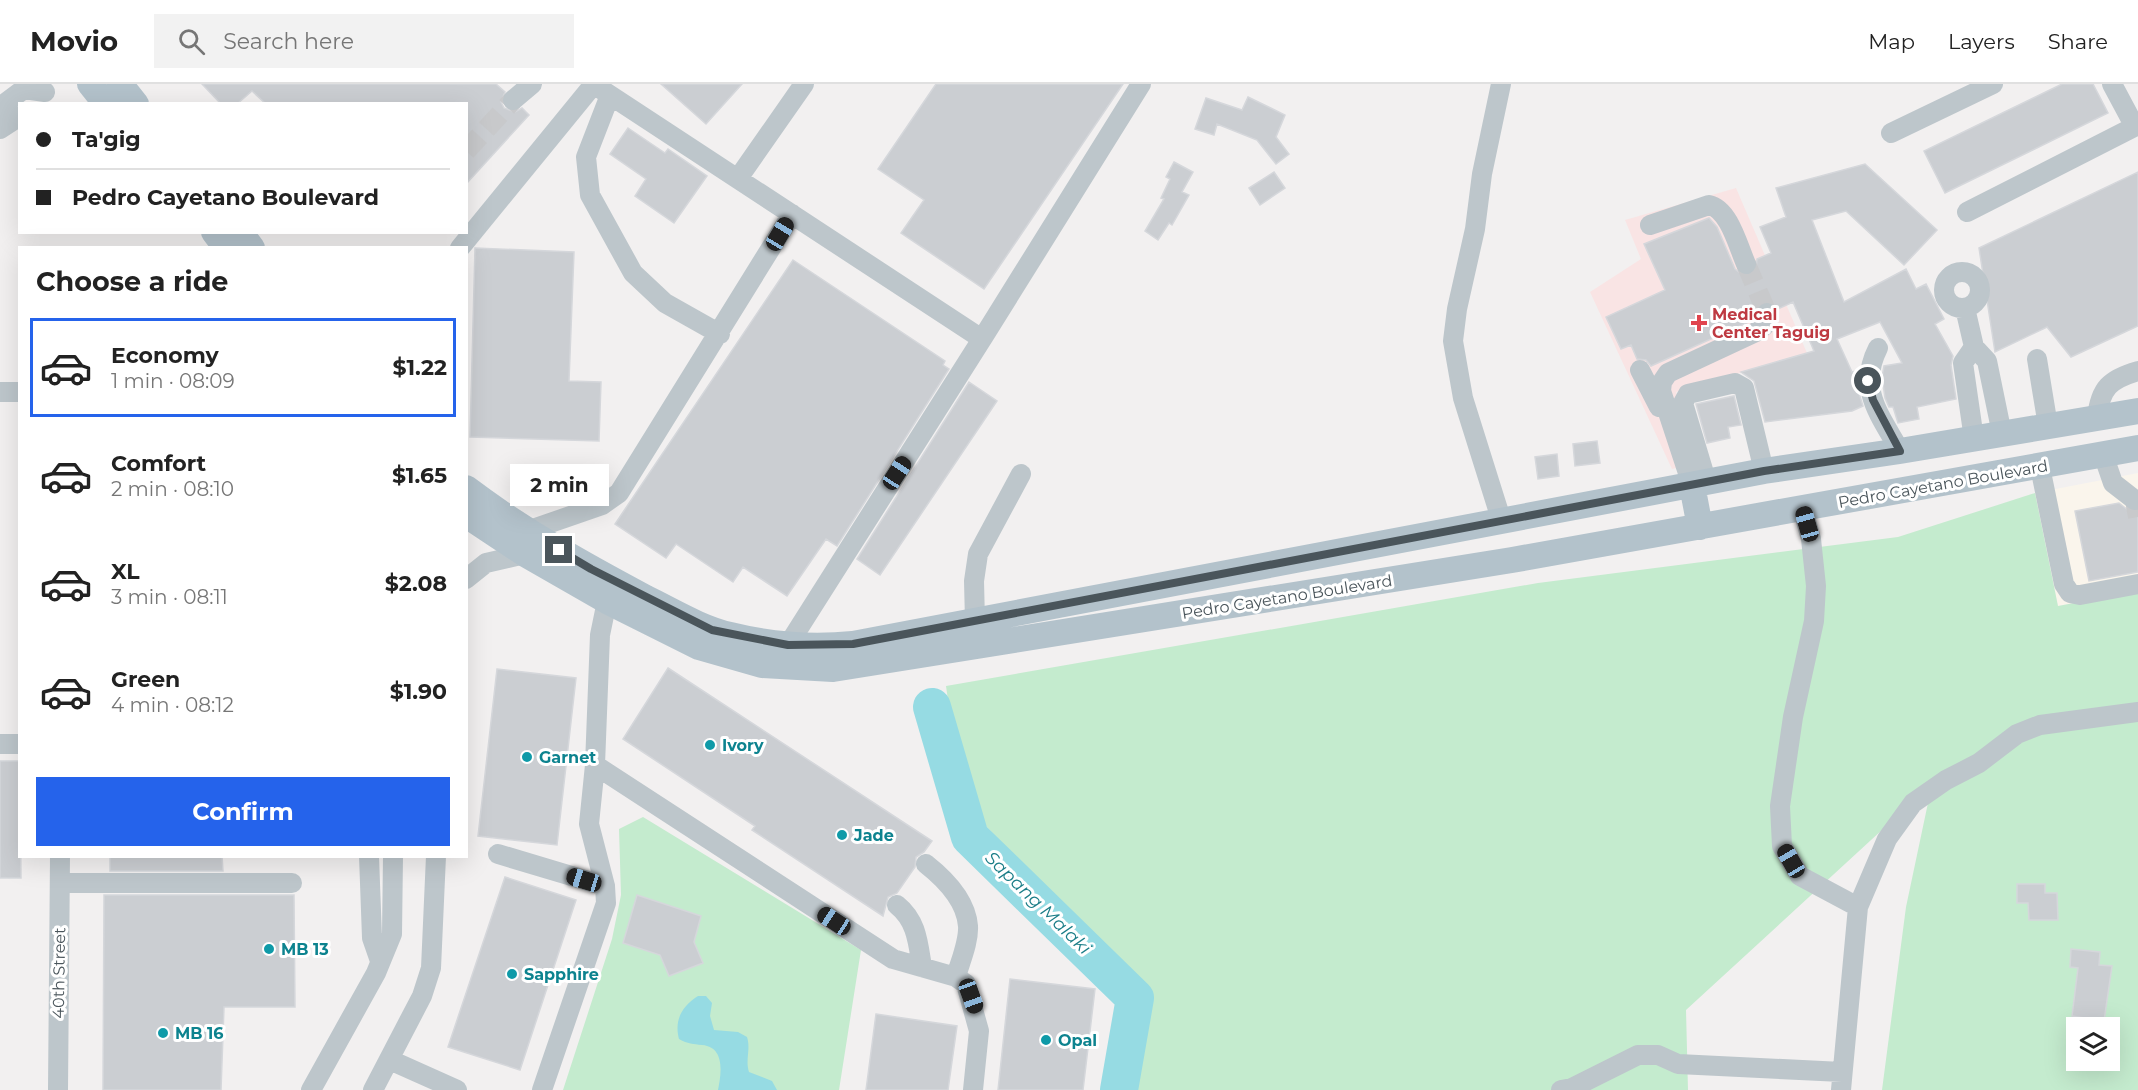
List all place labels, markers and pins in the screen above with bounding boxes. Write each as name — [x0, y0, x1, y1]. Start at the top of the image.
place label: Medical Center Taguig — [1712, 305, 1830, 342]
marker: Medical Center Taguig — [1690, 314, 1708, 332]
place label: Ivory — [722, 736, 764, 755]
marker: Ivory — [703, 738, 717, 752]
place label: Garnet — [539, 748, 596, 767]
marker: Garnet — [520, 750, 534, 764]
place label: Jade — [853, 826, 894, 845]
marker: Jade — [835, 828, 849, 842]
place label: MB 13 — [281, 940, 329, 959]
marker: MB 13 — [262, 942, 276, 956]
place label: Sapphire — [524, 965, 599, 984]
marker: Sapphire — [505, 967, 519, 981]
place label: MB 16 — [175, 1024, 224, 1043]
marker: MB 16 — [156, 1026, 170, 1040]
place label: Opal — [1058, 1031, 1097, 1050]
marker: Opal — [1039, 1033, 1053, 1047]

